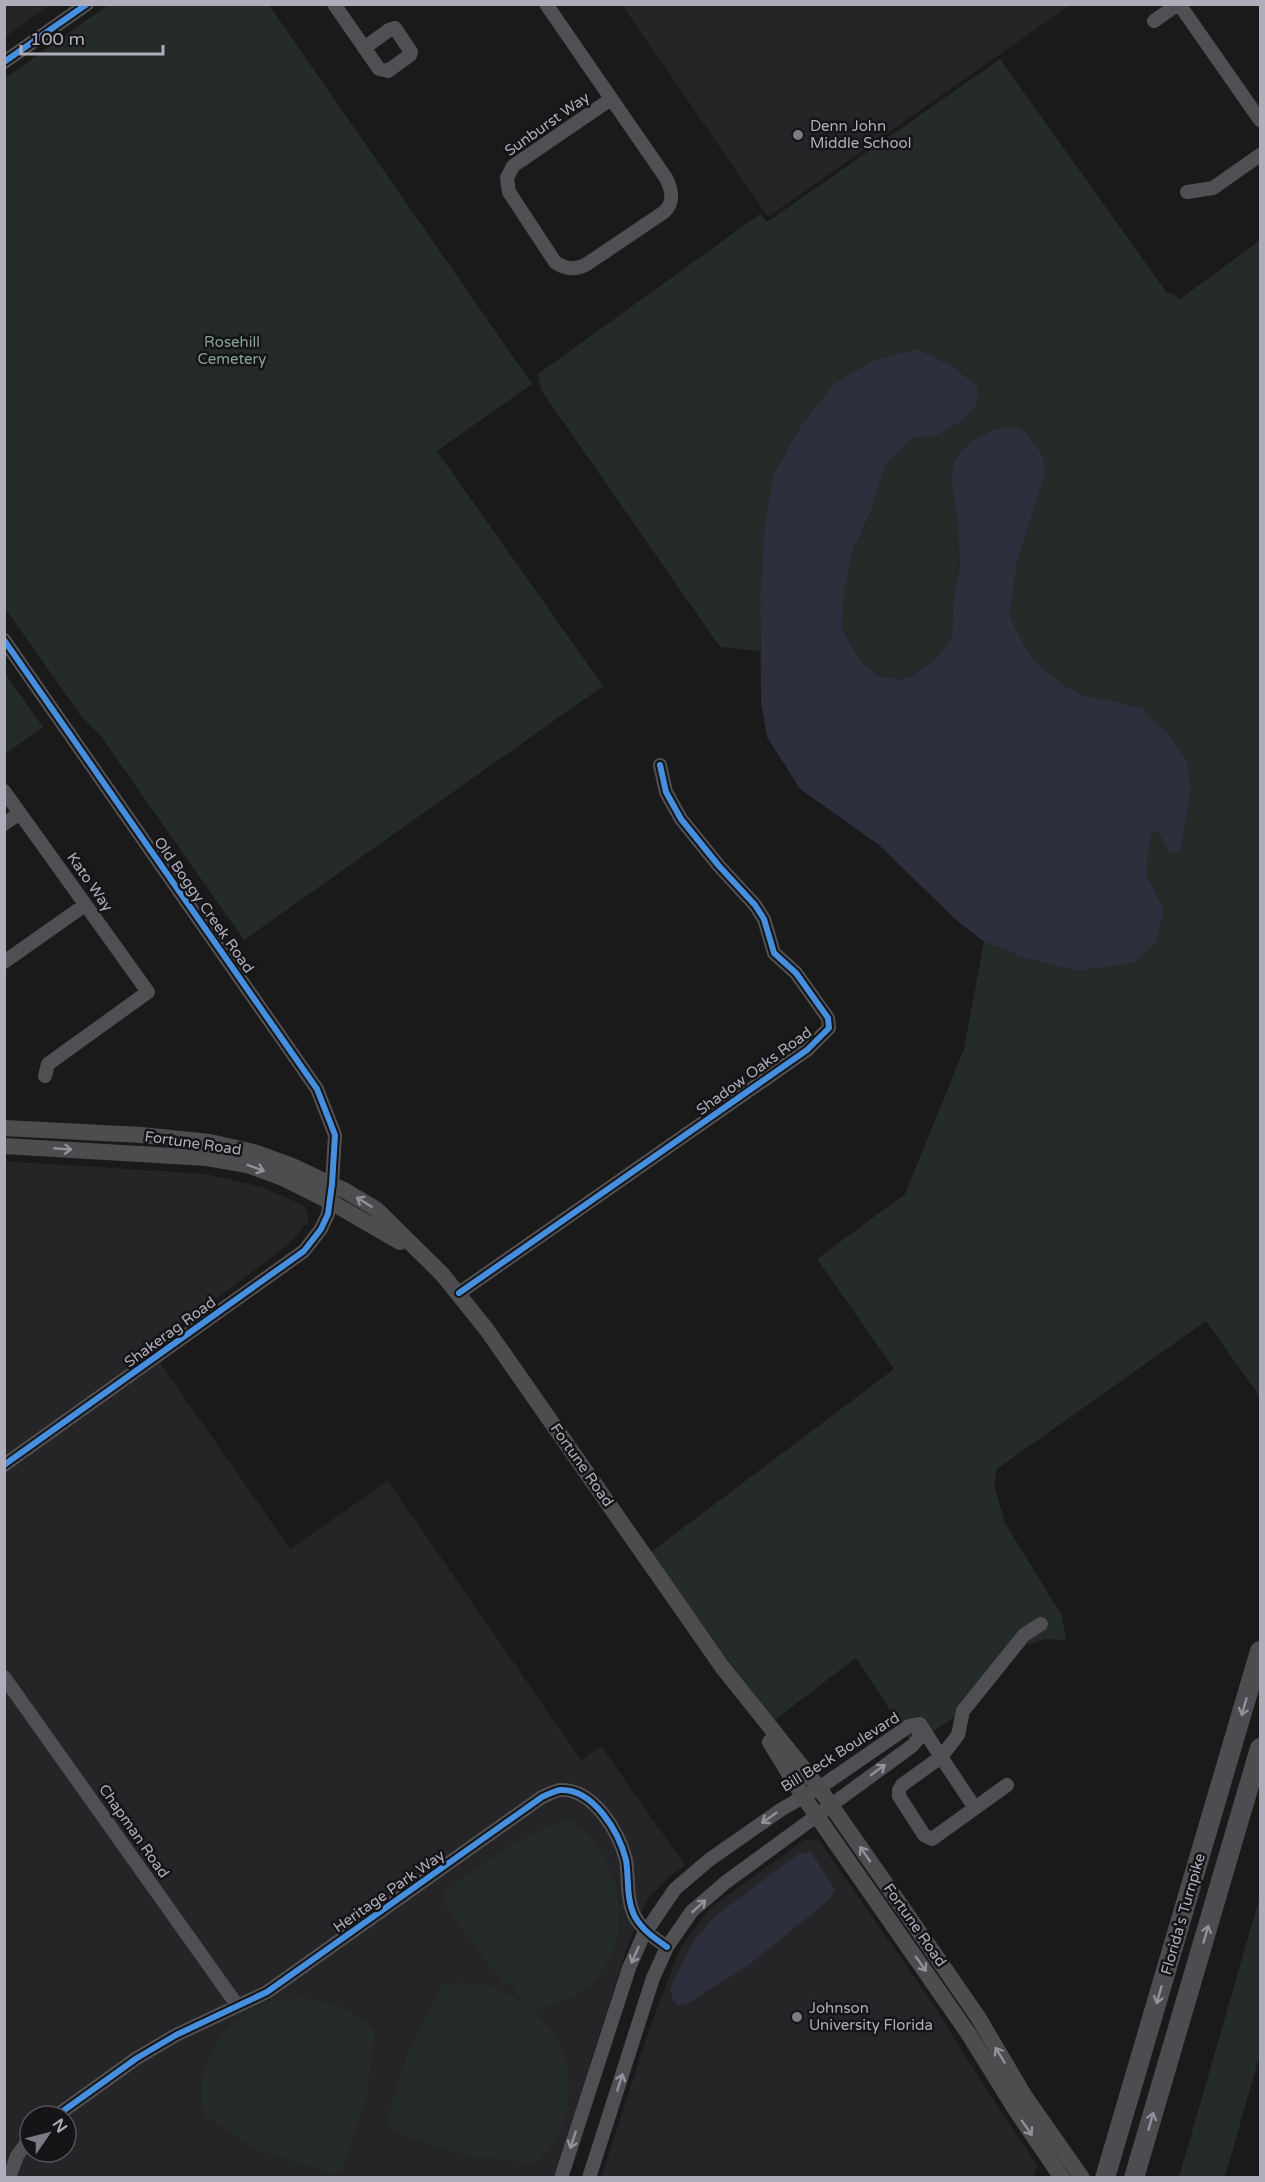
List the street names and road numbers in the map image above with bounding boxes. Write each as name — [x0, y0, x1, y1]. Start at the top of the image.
street label: Sunburst Way — [501, 88, 593, 160]
street label: Old Boggy Creek Road — [150, 833, 258, 977]
street label: Kato Way — [63, 849, 117, 915]
street label: Shadow Oaks Road — [693, 1023, 815, 1119]
street label: Fortune Road — [143, 1127, 243, 1159]
street label: Shakerag Road — [121, 1293, 219, 1371]
street label: Fortune Road — [547, 1420, 617, 1510]
street label: Bill Beck Boulevard — [777, 1708, 903, 1796]
street label: Chapman Road — [95, 1781, 173, 1881]
street label: Heritage Park Way — [330, 1846, 448, 1936]
street label: Florida's Turnpike — [1157, 1851, 1209, 1977]
street label: Fortune Road — [880, 1880, 950, 1970]

